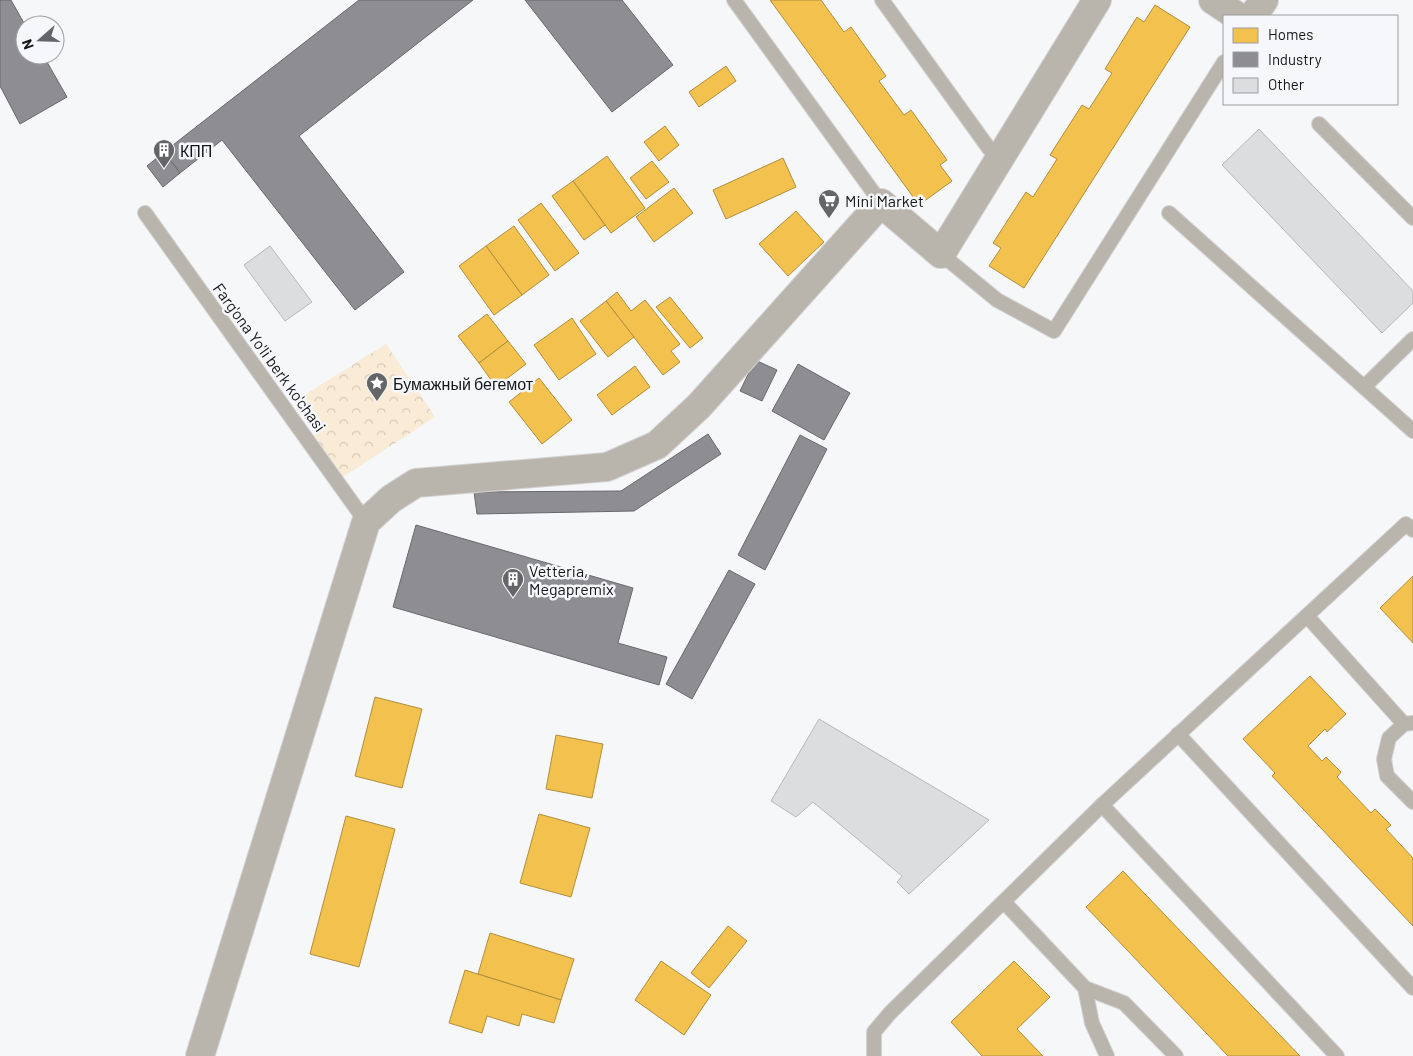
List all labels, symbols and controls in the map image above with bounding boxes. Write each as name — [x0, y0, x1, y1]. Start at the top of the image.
north arrow — [15, 15, 65, 65]
legend — [1223, 15, 1398, 105]
text: Homes — [1268, 25, 1313, 43]
text: N — [18, 37, 37, 52]
text: Industry — [1268, 50, 1322, 68]
text: Other — [1268, 75, 1305, 93]
building icon: КПП — [152, 138, 176, 169]
place label: КПП — [180, 141, 212, 160]
supermarket icon: Mini Market — [817, 188, 841, 219]
place label: Mini Market — [845, 191, 924, 210]
street label: Farg'ona Yo'li berk ko'chasi — [210, 279, 330, 435]
place icon: Бумажный бегемот — [365, 371, 389, 402]
place label: Бумажный бегемот — [393, 374, 534, 393]
place label: Vetteria, Megapremix — [529, 561, 614, 598]
building icon: Vetteria, Megapremix — [501, 567, 525, 598]

